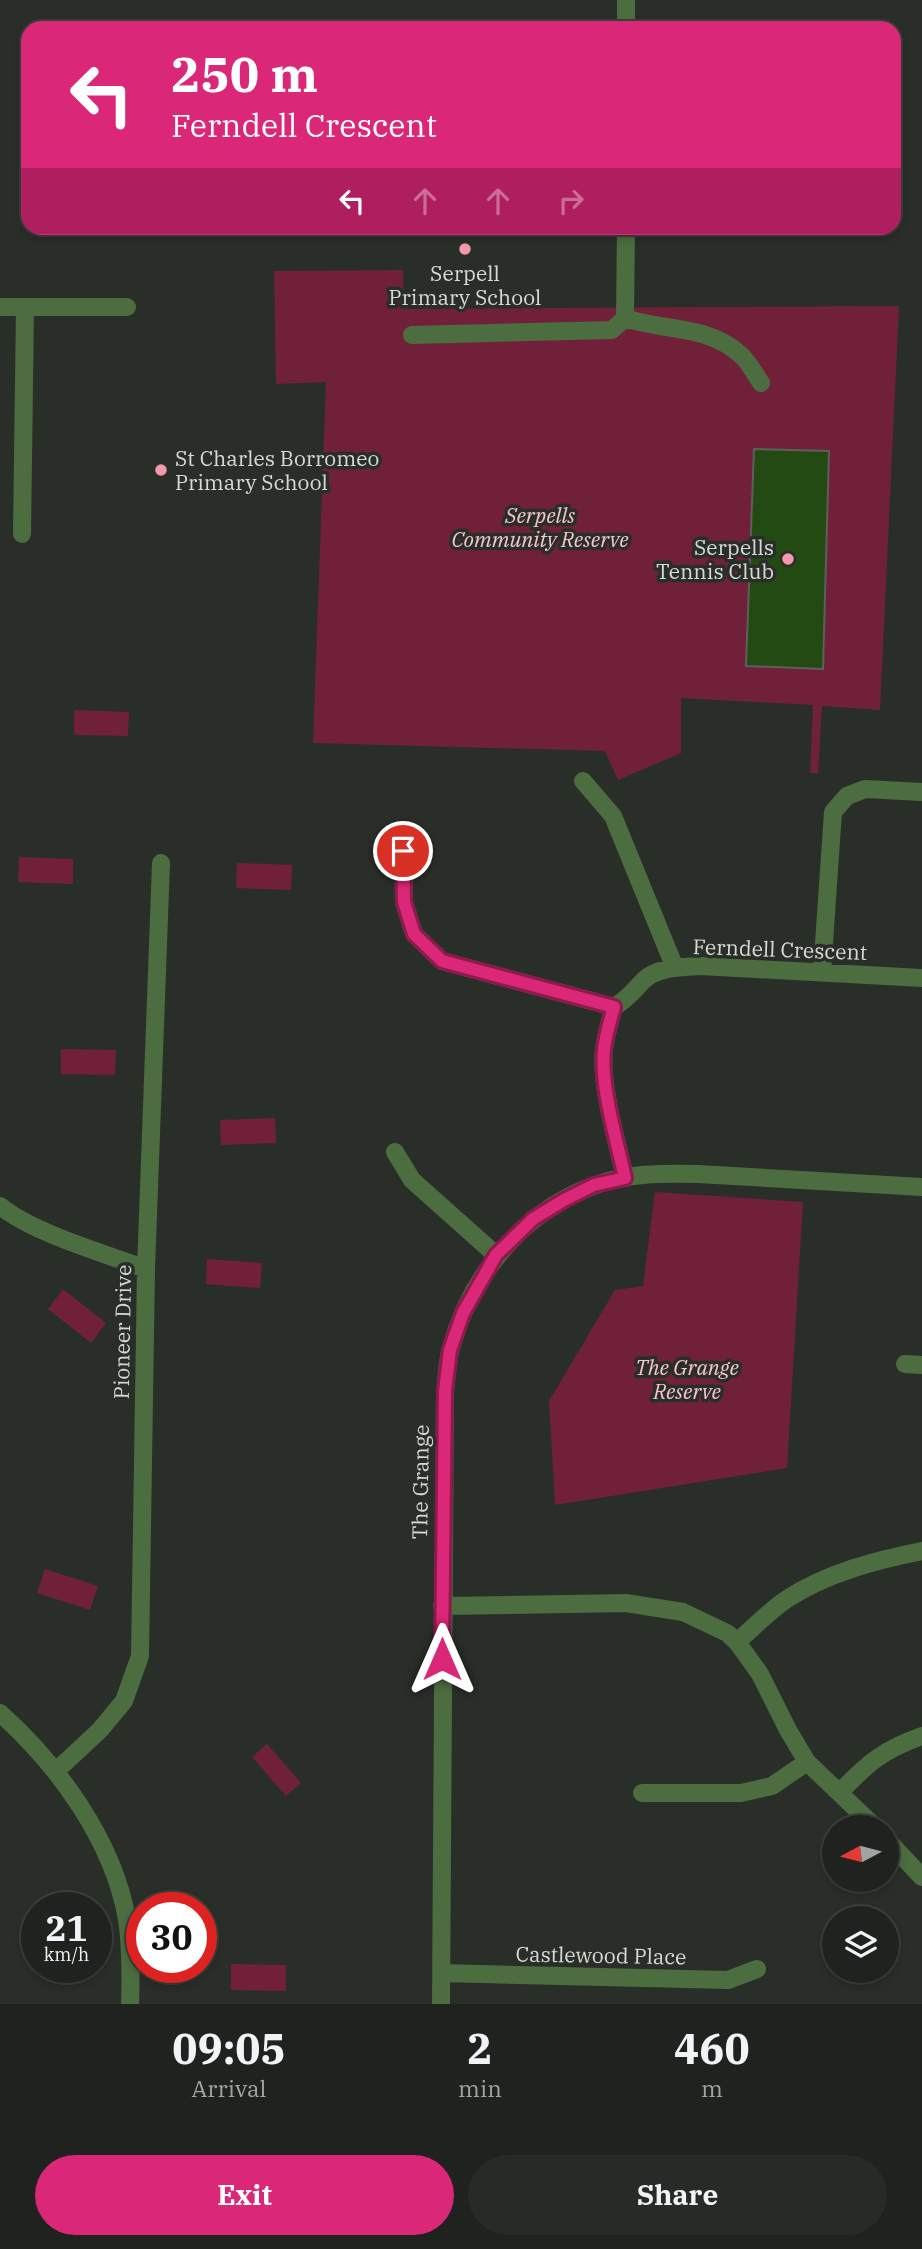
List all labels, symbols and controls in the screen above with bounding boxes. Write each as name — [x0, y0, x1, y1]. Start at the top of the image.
text: 250 m — [171, 42, 318, 105]
icon: left — [56, 49, 147, 140]
text: Ferndell Crescent — [171, 104, 437, 146]
icon: left — [333, 182, 371, 220]
icon: ahead — [406, 182, 444, 220]
icon: ahead — [479, 182, 517, 220]
icon: right — [552, 182, 590, 220]
marker: Serpell Primary School — [457, 241, 473, 257]
place label: Serpell Primary School — [389, 259, 541, 311]
place label: St Charles Borromeo Primary School — [175, 444, 379, 496]
marker: St Charles Borromeo Primary School — [153, 462, 169, 478]
park label: Serpells Community Reserve — [451, 501, 629, 553]
place label: Serpells Tennis Club — [656, 533, 774, 585]
marker: Serpells Tennis Club — [780, 551, 796, 567]
pin — [373, 821, 433, 881]
icon: arrive — [384, 832, 422, 870]
street label: Ferndell Crescent — [692, 932, 868, 966]
street label: Pioneer Drive — [107, 1264, 137, 1400]
park label: The Grange Reserve — [635, 1353, 739, 1405]
street label: The Grange — [405, 1424, 435, 1540]
position arrow — [405, 1622, 479, 1696]
north arrow — [822, 1815, 900, 1892]
map controls — [822, 1815, 899, 1983]
speed limit sign: 30 — [126, 1892, 217, 1983]
text: 21 — [45, 1905, 88, 1951]
button: layers — [822, 1906, 899, 1983]
street label: Castlewood Place — [515, 1940, 687, 1970]
text: km/h — [44, 1943, 89, 1966]
text: 09:05 — [172, 2021, 286, 2076]
text: 2 — [467, 2021, 493, 2076]
text: 460 — [674, 2021, 750, 2076]
text: Arrival — [192, 2073, 266, 2103]
text: min — [458, 2073, 502, 2103]
text: m — [701, 2073, 723, 2103]
button: Exit — [35, 2155, 454, 2235]
button: Share — [468, 2155, 887, 2235]

